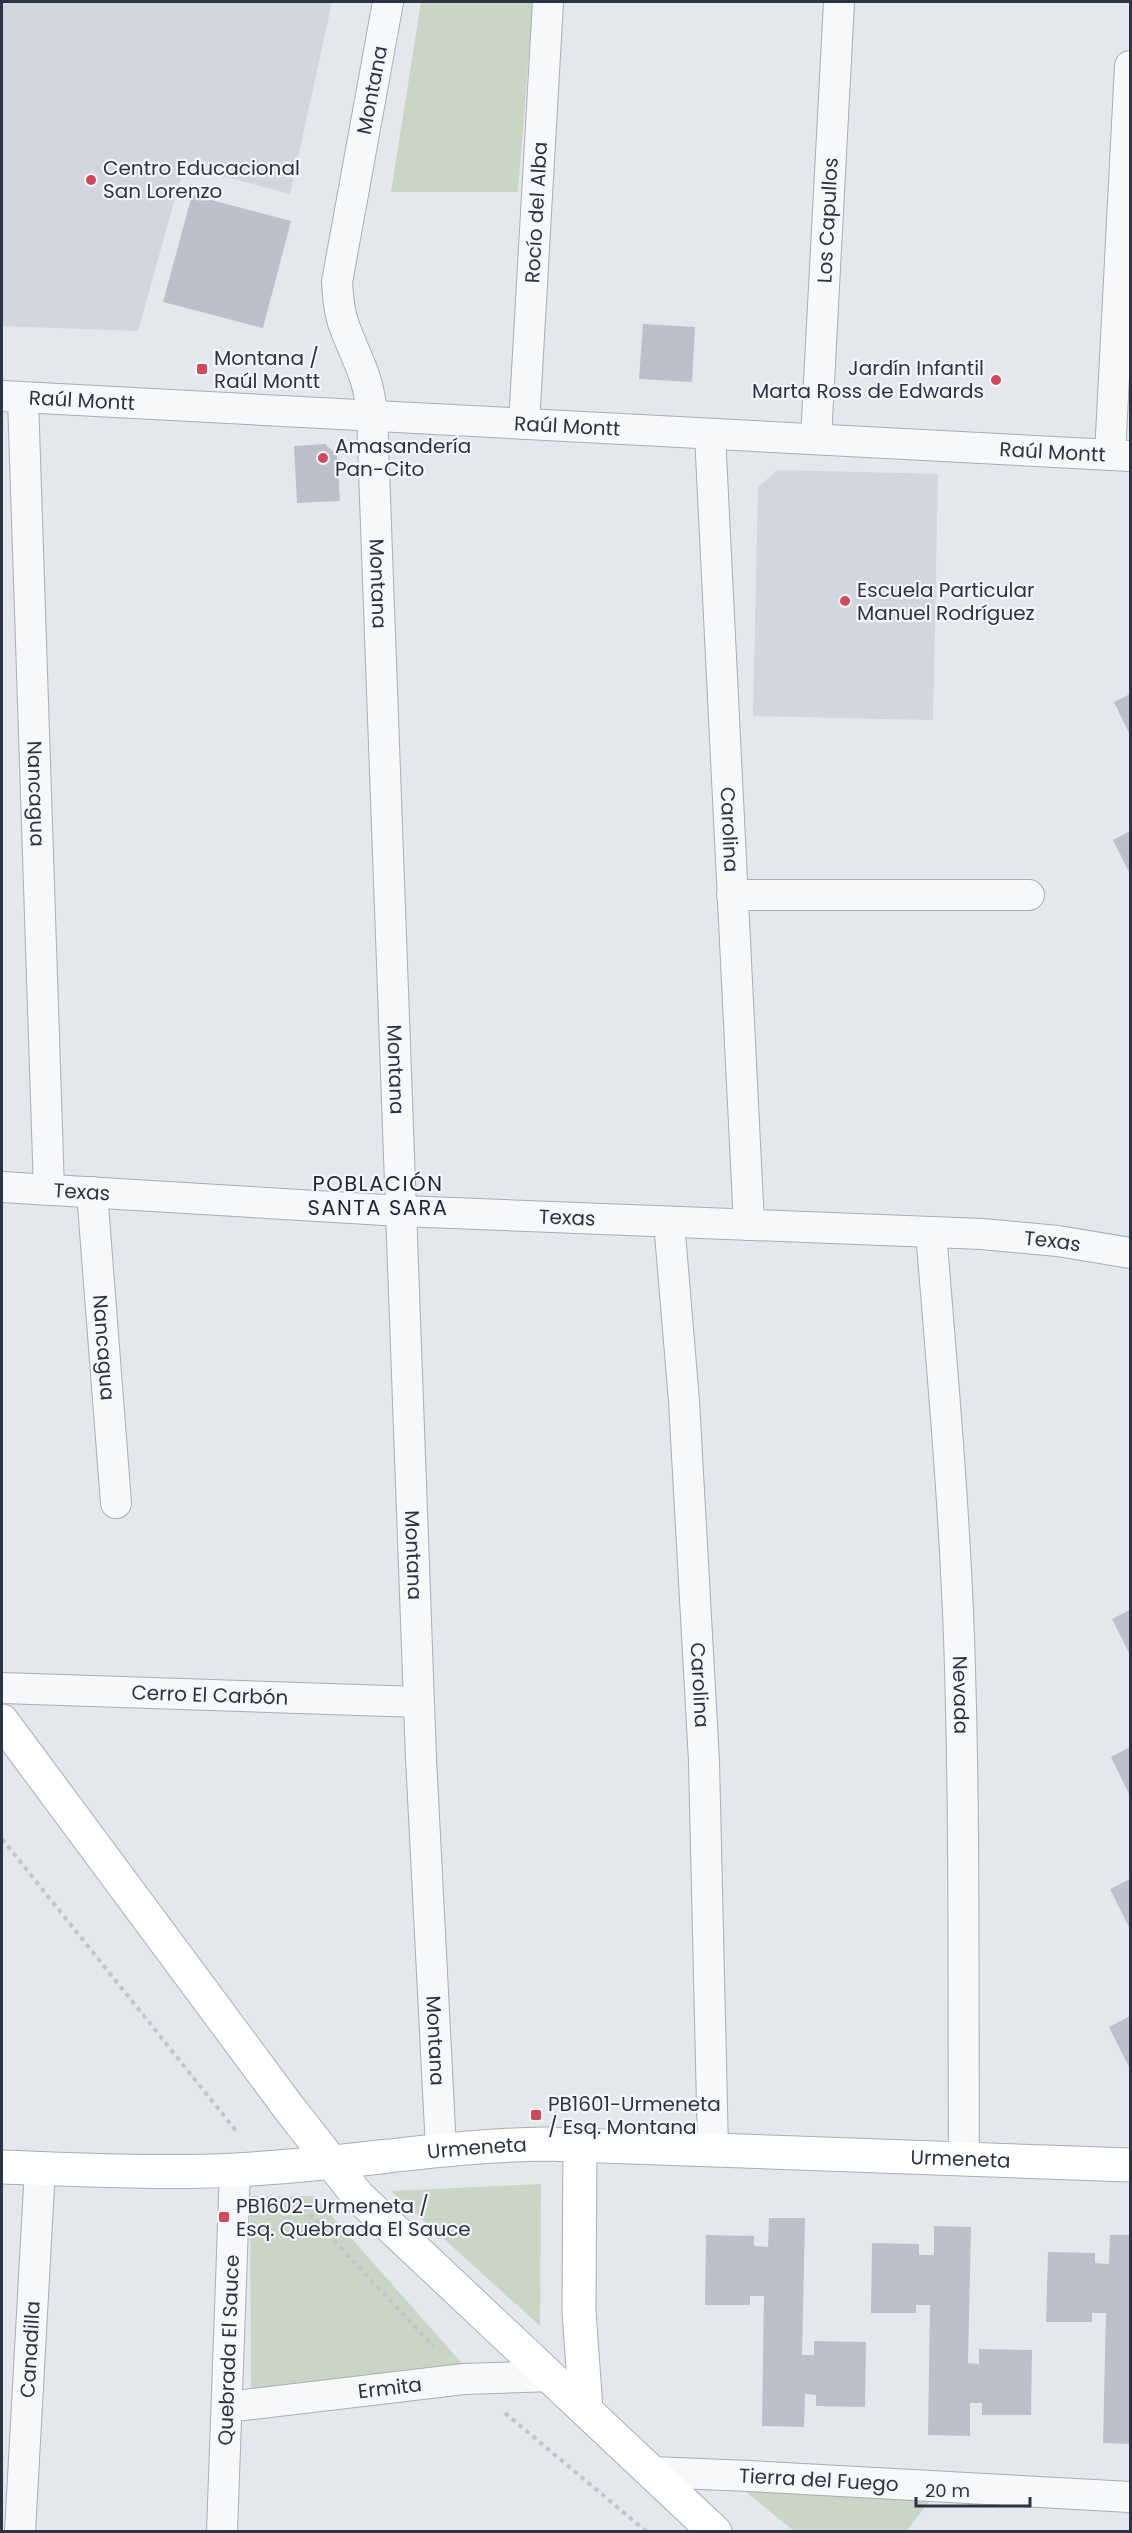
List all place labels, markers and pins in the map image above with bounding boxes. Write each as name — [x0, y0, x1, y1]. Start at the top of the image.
place label: Centro Educacional San Lorenzo — [103, 154, 300, 205]
marker: Centro Educacional San Lorenzo — [84, 173, 98, 187]
place label: Montana / Raúl Montt — [214, 344, 320, 395]
place label: Jardín Infantil Marta Ross de Edwards — [752, 354, 984, 405]
marker: Montana / Raúl Montt — [195, 362, 209, 376]
marker: Jardín Infantil Marta Ross de Edwards — [989, 373, 1003, 387]
place label: Amasandería Pan-Cito — [335, 432, 471, 483]
marker: Amasandería Pan-Cito — [316, 451, 330, 465]
place label: Escuela Particular Manuel Rodríguez — [857, 576, 1035, 627]
marker: Escuela Particular Manuel Rodríguez — [838, 594, 852, 608]
place label: PB1601-Urmeneta / Esq. Montana — [548, 2090, 721, 2141]
marker: PB1601-Urmeneta / Esq. Montana — [529, 2108, 543, 2122]
place label: PB1602-Urmeneta / Esq. Quebrada El Sauce — [236, 2192, 471, 2243]
marker: PB1602-Urmeneta / Esq. Quebrada El Sauce — [217, 2210, 231, 2224]

